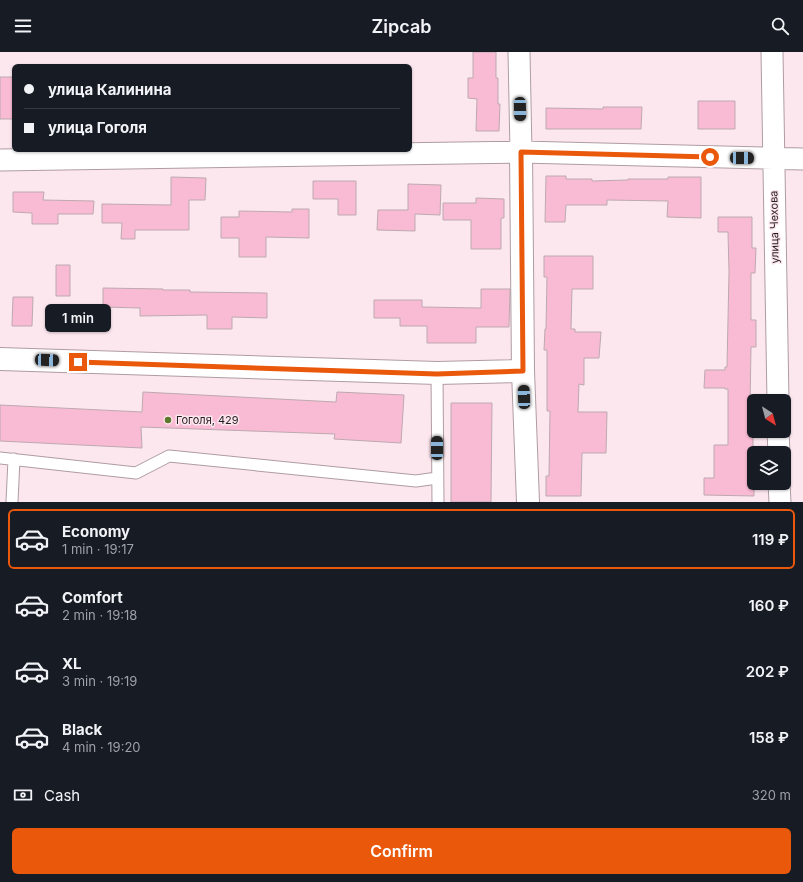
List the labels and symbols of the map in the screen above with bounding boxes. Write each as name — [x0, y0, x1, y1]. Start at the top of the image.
car — [514, 97, 526, 121]
route start — [701, 148, 719, 166]
car — [730, 152, 754, 164]
street label: улица Чехова — [766, 190, 782, 264]
callout: 1 min — [45, 304, 111, 332]
route end — [69, 353, 87, 371]
car — [35, 354, 59, 366]
car — [518, 385, 530, 409]
north arrow — [747, 394, 791, 438]
place label: Гоголя, 429 — [176, 413, 239, 427]
marker: Гоголя, 429 — [163, 415, 173, 425]
car — [431, 436, 443, 460]

